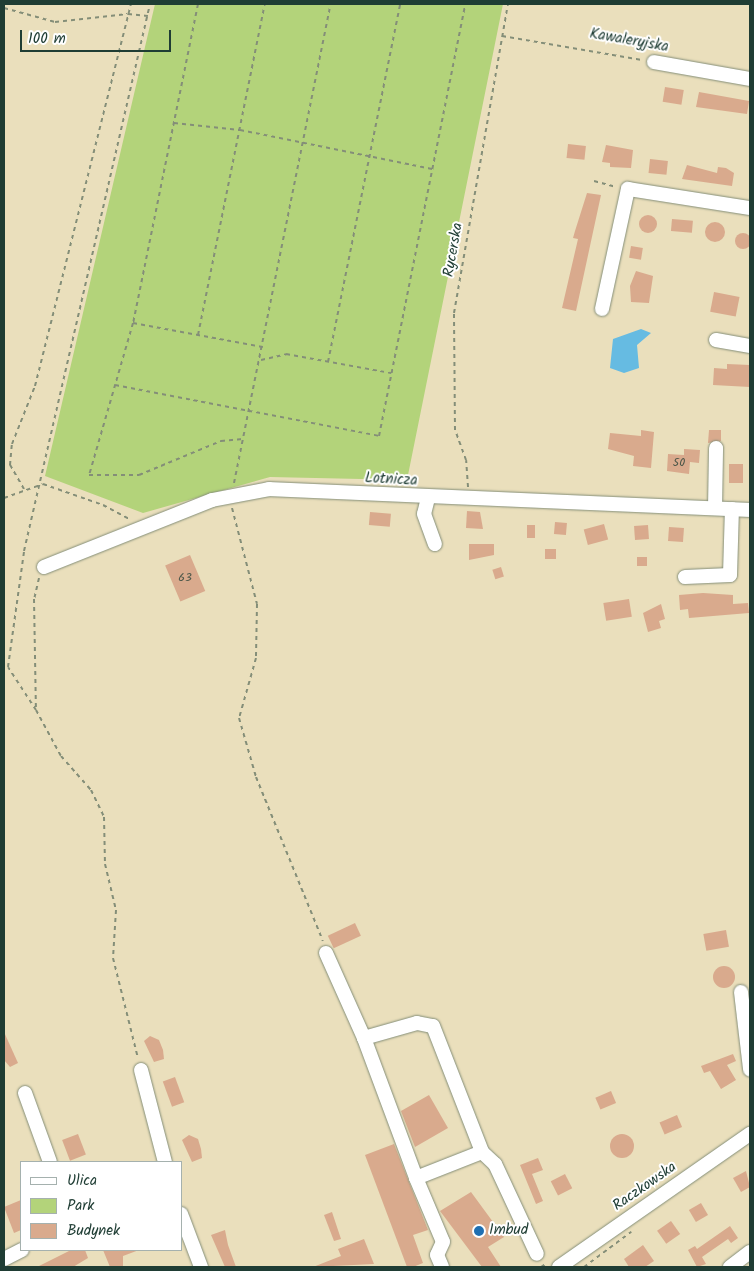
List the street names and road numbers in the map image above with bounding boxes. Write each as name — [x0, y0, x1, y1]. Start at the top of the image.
street label: Kawaleryjska — [588, 25, 670, 57]
street label: Rycerska — [440, 222, 468, 278]
street label: Lotnicza — [364, 470, 418, 490]
street label: Raczkowska — [610, 1159, 680, 1215]

